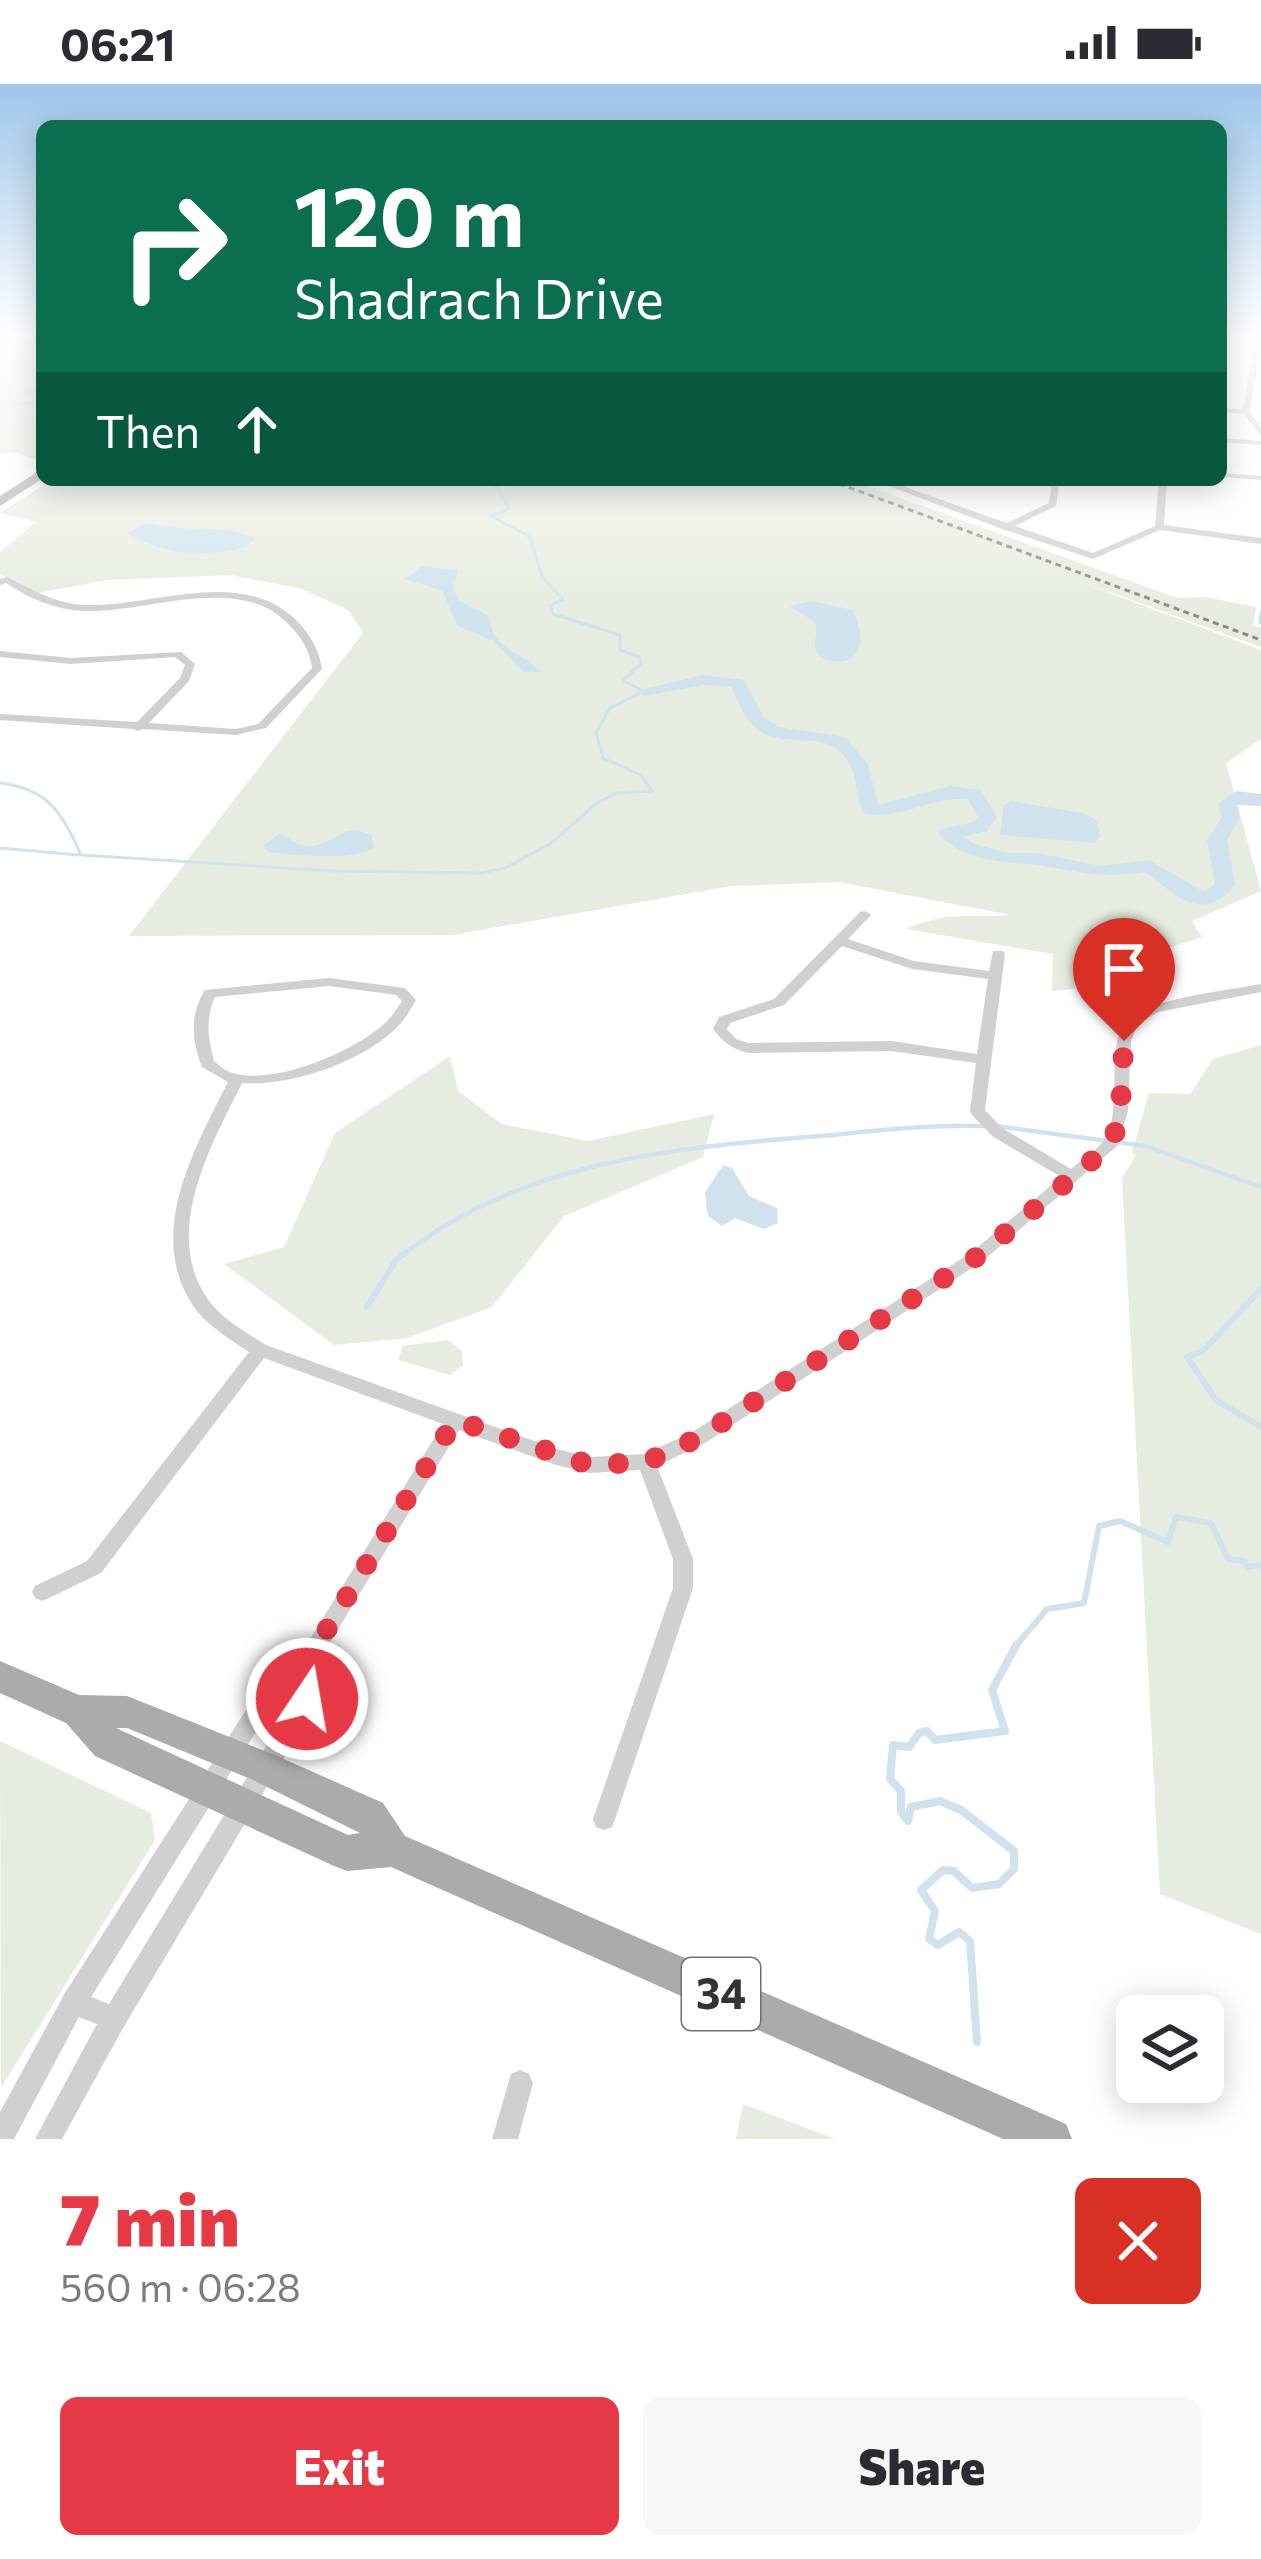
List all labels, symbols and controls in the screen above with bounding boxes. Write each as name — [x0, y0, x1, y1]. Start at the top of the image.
text: 06:21 — [60, 15, 176, 70]
text: 120 m — [294, 162, 524, 264]
icon: right — [96, 168, 252, 324]
text: Shadrach Drive — [294, 264, 664, 330]
icon: ahead — [224, 396, 290, 462]
text: Then — [96, 402, 200, 457]
pin — [1073, 918, 1175, 1041]
icon: arrive — [1091, 936, 1157, 1002]
position arrow — [244, 1636, 370, 1762]
road number: 34 — [682, 1958, 760, 2030]
map controls — [1116, 1995, 1224, 2103]
button: layers — [1116, 1995, 1224, 2103]
text: 7 min — [60, 2173, 240, 2261]
button: close — [1075, 2178, 1201, 2304]
text: 560 m · 06:28 — [60, 2262, 301, 2310]
button: Exit — [60, 2397, 619, 2535]
button: Share — [643, 2397, 1201, 2535]

